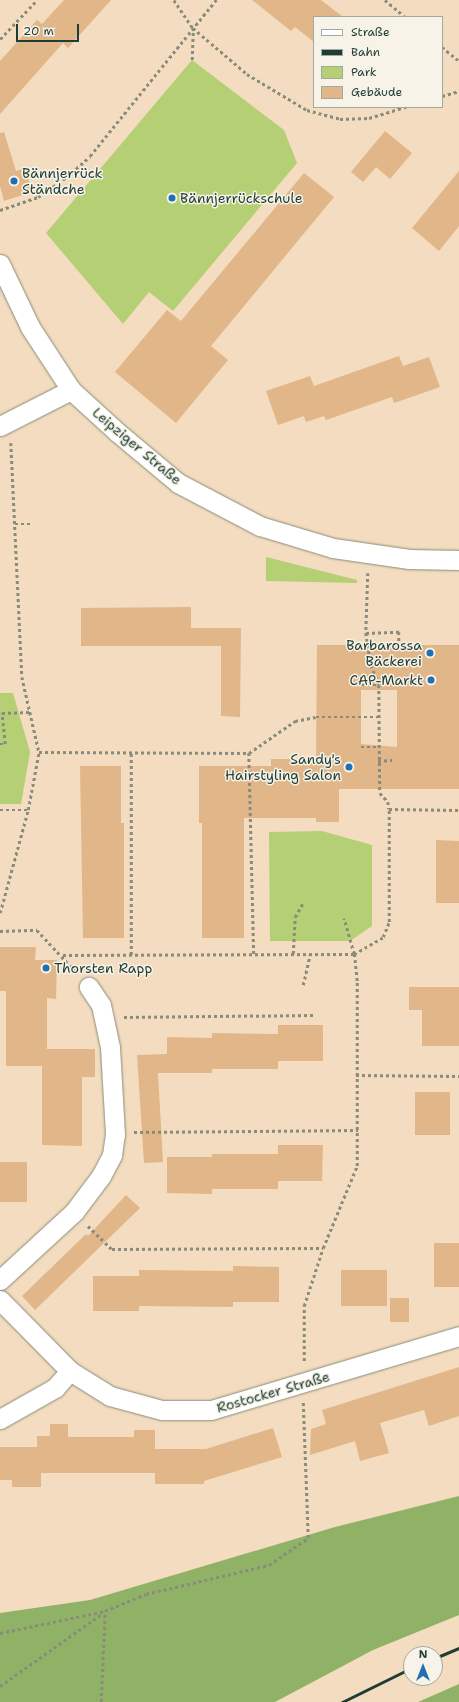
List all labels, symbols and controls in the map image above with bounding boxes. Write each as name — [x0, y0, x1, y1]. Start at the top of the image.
scale bar — [18, 16, 81, 42]
legend — [313, 16, 443, 108]
text: 20 m — [23, 23, 54, 39]
text: Straße — [351, 24, 390, 40]
text: Bahn — [351, 44, 380, 60]
text: Park — [351, 64, 377, 80]
text: Gebäude — [351, 84, 402, 100]
place label: Bännjerrück Ständche — [22, 165, 103, 198]
marker: Bännjerrück Ständche — [9, 176, 19, 186]
place label: Bännjerrückschule — [180, 190, 303, 206]
marker: Bännjerrückschule — [167, 193, 177, 203]
street label: Leipziger Straße — [89, 404, 185, 488]
place label: Barbarossa Bäckerei — [346, 637, 422, 670]
marker: Barbarossa Bäckerei — [425, 648, 435, 658]
place label: CAP-Markt — [350, 672, 423, 688]
marker: CAP-Markt — [426, 675, 436, 685]
place label: Sandy's Hairstyling Salon — [225, 751, 341, 784]
marker: Sandy's Hairstyling Salon — [344, 762, 354, 772]
place label: Thorsten Rapp — [54, 960, 152, 976]
marker: Thorsten Rapp — [41, 963, 51, 973]
street label: Rostocker Straße — [215, 1368, 331, 1416]
north arrow — [403, 1646, 443, 1686]
text: N — [419, 1647, 427, 1662]

